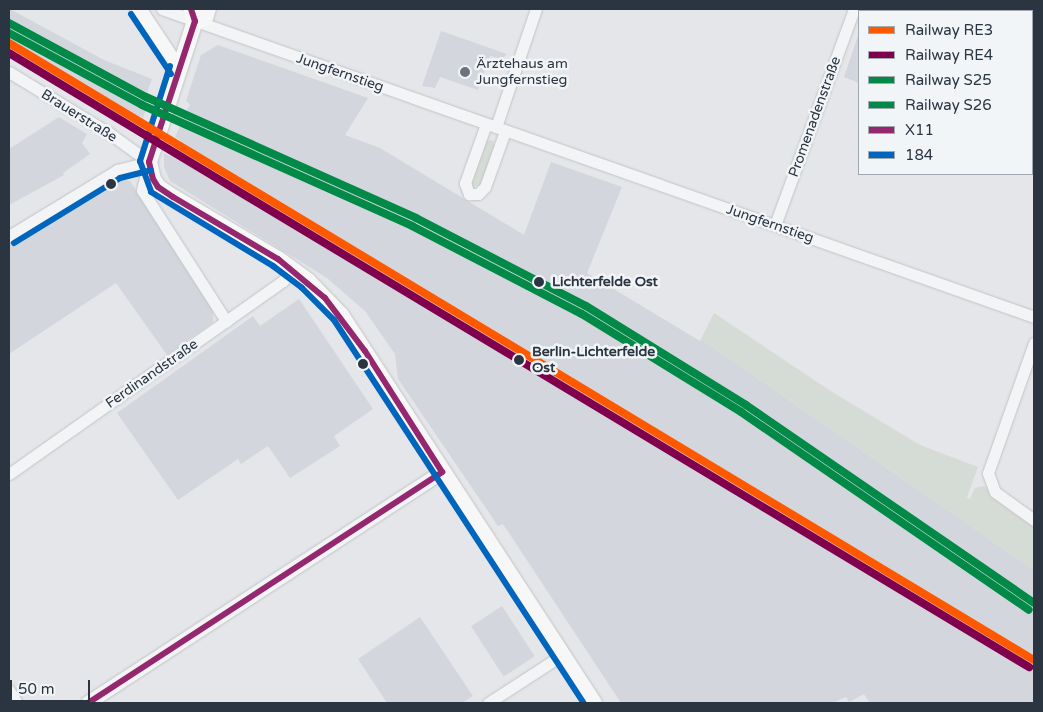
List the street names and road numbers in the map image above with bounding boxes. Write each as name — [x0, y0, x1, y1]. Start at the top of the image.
street label: Jungfernstieg — [294, 50, 386, 96]
street label: Promenadenstraße — [785, 54, 845, 180]
street label: Brauerstraße — [38, 86, 120, 146]
street label: Jungfernstieg — [724, 201, 816, 247]
street label: Ferdinandstraße — [103, 336, 201, 412]

